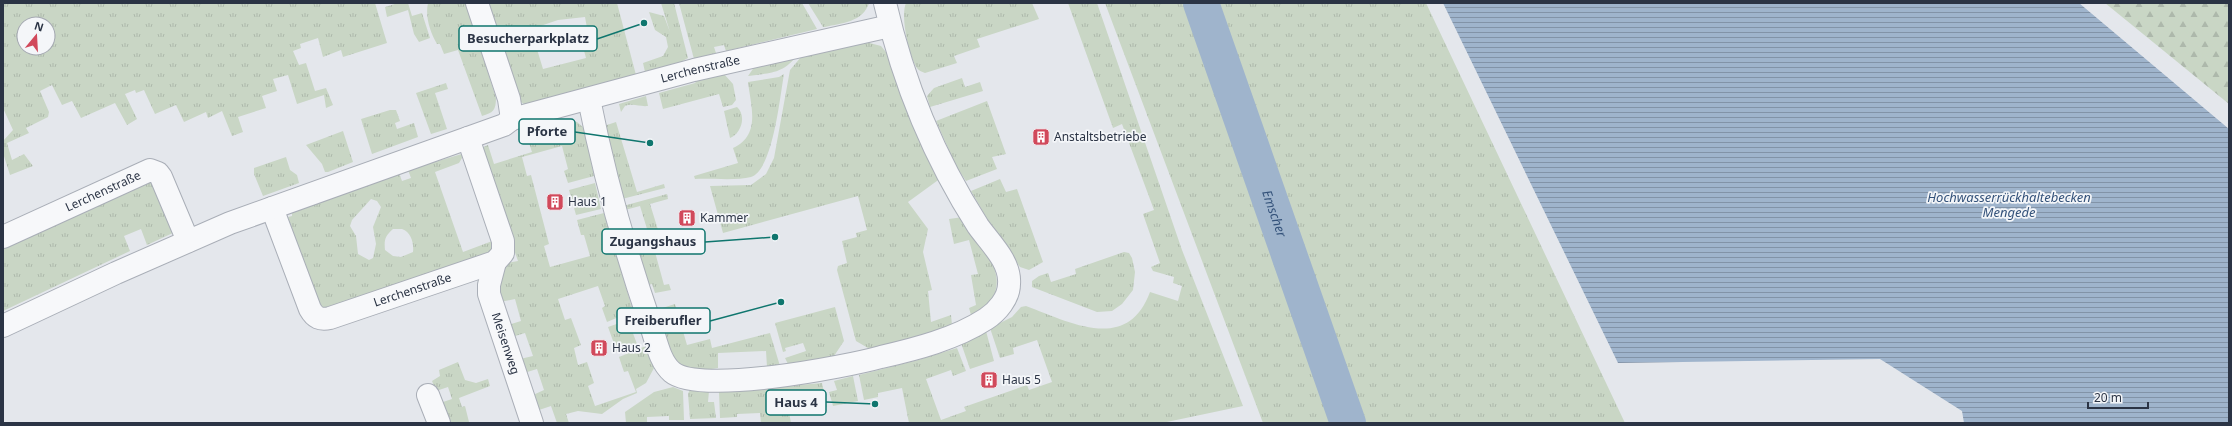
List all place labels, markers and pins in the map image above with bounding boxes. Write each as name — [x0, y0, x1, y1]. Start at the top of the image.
callout: Besucherparkplatz — [459, 26, 597, 51]
callout: Pforte — [519, 119, 575, 144]
building icon: Anstaltsbetriebe — [1031, 127, 1051, 147]
place label: Anstaltsbetriebe — [1054, 128, 1147, 145]
building icon: Haus 1 — [545, 192, 565, 212]
place label: Haus 1 — [568, 193, 607, 210]
building icon: Kammer — [677, 208, 697, 228]
place label: Kammer — [700, 209, 748, 226]
callout: Zugangshaus — [602, 229, 705, 254]
callout: Freiberufler — [617, 308, 710, 333]
building icon: Haus 2 — [589, 338, 609, 358]
place label: Haus 2 — [612, 339, 651, 356]
building icon: Haus 5 — [979, 370, 999, 390]
place label: Haus 5 — [1002, 371, 1041, 388]
callout: Haus 4 — [766, 390, 826, 415]

